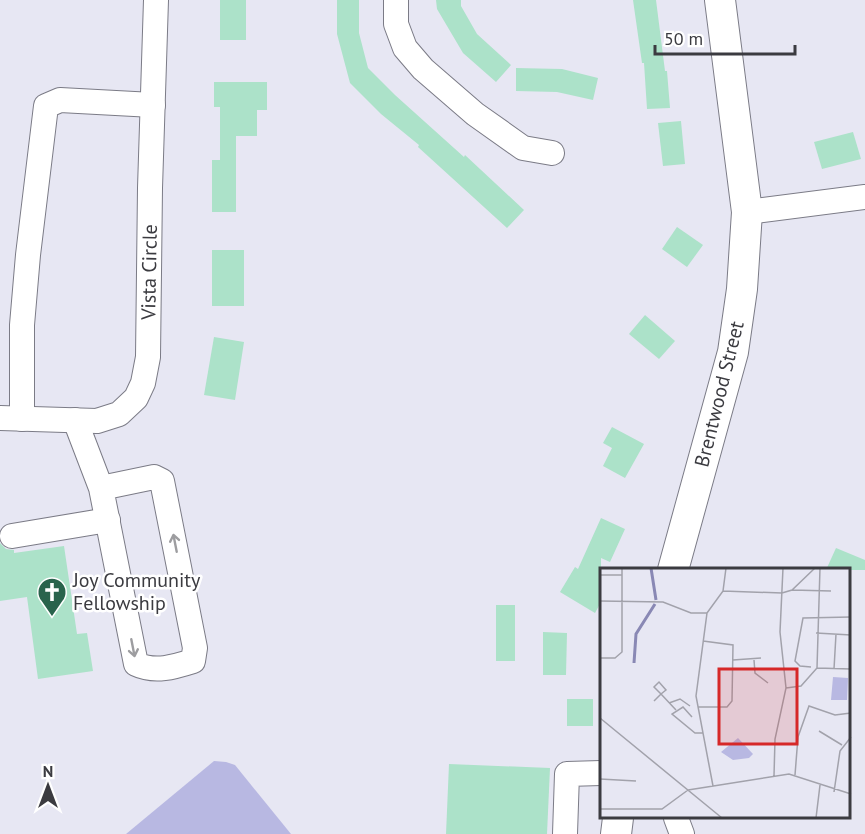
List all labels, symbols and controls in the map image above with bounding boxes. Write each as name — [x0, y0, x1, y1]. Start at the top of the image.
scale bar — [655, 18, 794, 56]
text: 50 m — [664, 27, 703, 50]
street label: Vista Circle — [135, 224, 163, 321]
street label: Brentwood Street — [688, 318, 750, 470]
one-way arrow — [169, 534, 180, 553]
place label: Joy Community Fellowship — [72, 567, 201, 616]
inset map — [600, 568, 850, 819]
church icon: Joy Community Fellowship — [36, 576, 68, 618]
one-way arrow — [128, 638, 139, 657]
north arrow — [18, 756, 78, 816]
text: N — [43, 761, 53, 781]

